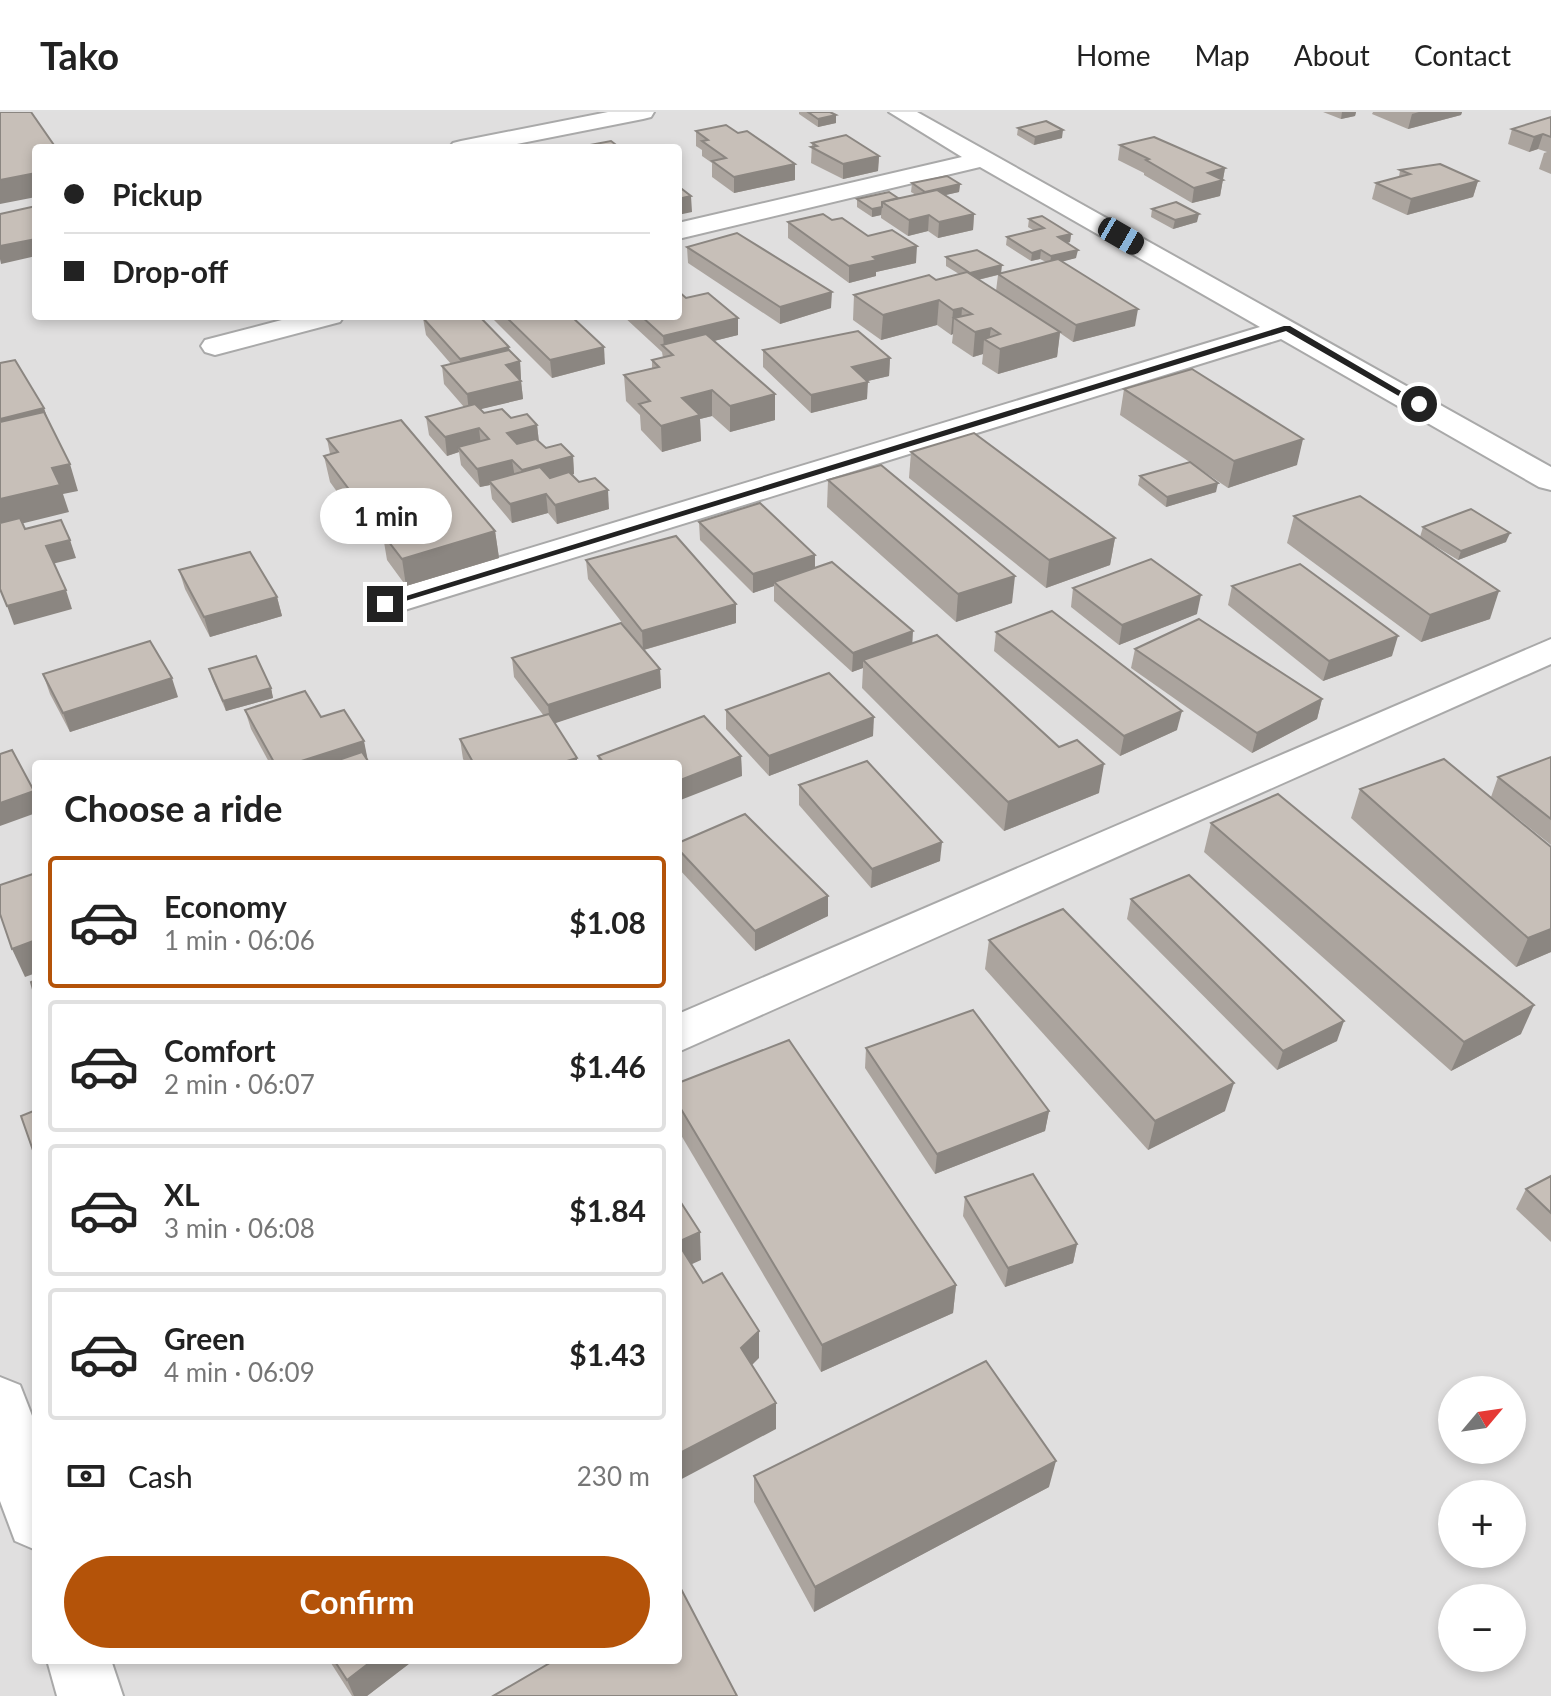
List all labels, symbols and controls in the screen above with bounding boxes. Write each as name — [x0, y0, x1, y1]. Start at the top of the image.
text: Tako — [40, 32, 119, 78]
text: Home — [1076, 38, 1151, 72]
text: Map — [1195, 38, 1250, 72]
text: About — [1294, 38, 1370, 72]
text: Contact — [1414, 38, 1511, 72]
text: Pickup — [112, 176, 203, 212]
car — [1094, 214, 1148, 258]
text: Drop-off — [112, 253, 228, 289]
route start — [1401, 386, 1437, 422]
callout: 1 min — [319, 488, 451, 544]
text: 1 min — [354, 500, 418, 532]
route end — [367, 586, 403, 622]
text: Choose a ride — [64, 786, 283, 830]
icon: car — [68, 886, 140, 958]
text: Economy — [164, 888, 287, 924]
text: $1.08 — [569, 904, 646, 940]
text: 1 min · 06:06 — [164, 924, 315, 956]
icon: car — [68, 1030, 140, 1102]
text: Comfort — [164, 1032, 276, 1068]
text: $1.46 — [569, 1048, 646, 1084]
text: 2 min · 06:07 — [164, 1068, 315, 1100]
icon: car — [68, 1174, 140, 1246]
text: XL — [164, 1176, 200, 1212]
text: $1.84 — [569, 1192, 646, 1228]
text: 3 min · 06:08 — [164, 1212, 315, 1244]
icon: car — [68, 1318, 140, 1390]
text: Green — [164, 1320, 245, 1356]
text: $1.43 — [569, 1336, 646, 1372]
text: 4 min · 06:09 — [164, 1356, 315, 1388]
north arrow — [1438, 1376, 1526, 1464]
map controls — [1438, 1376, 1526, 1672]
icon: cash — [64, 1454, 108, 1498]
text: Cash — [128, 1458, 193, 1494]
text: 230 m — [577, 1460, 650, 1492]
button: + — [1438, 1480, 1526, 1568]
button: Confirm — [64, 1556, 650, 1648]
button: − — [1438, 1584, 1526, 1672]

